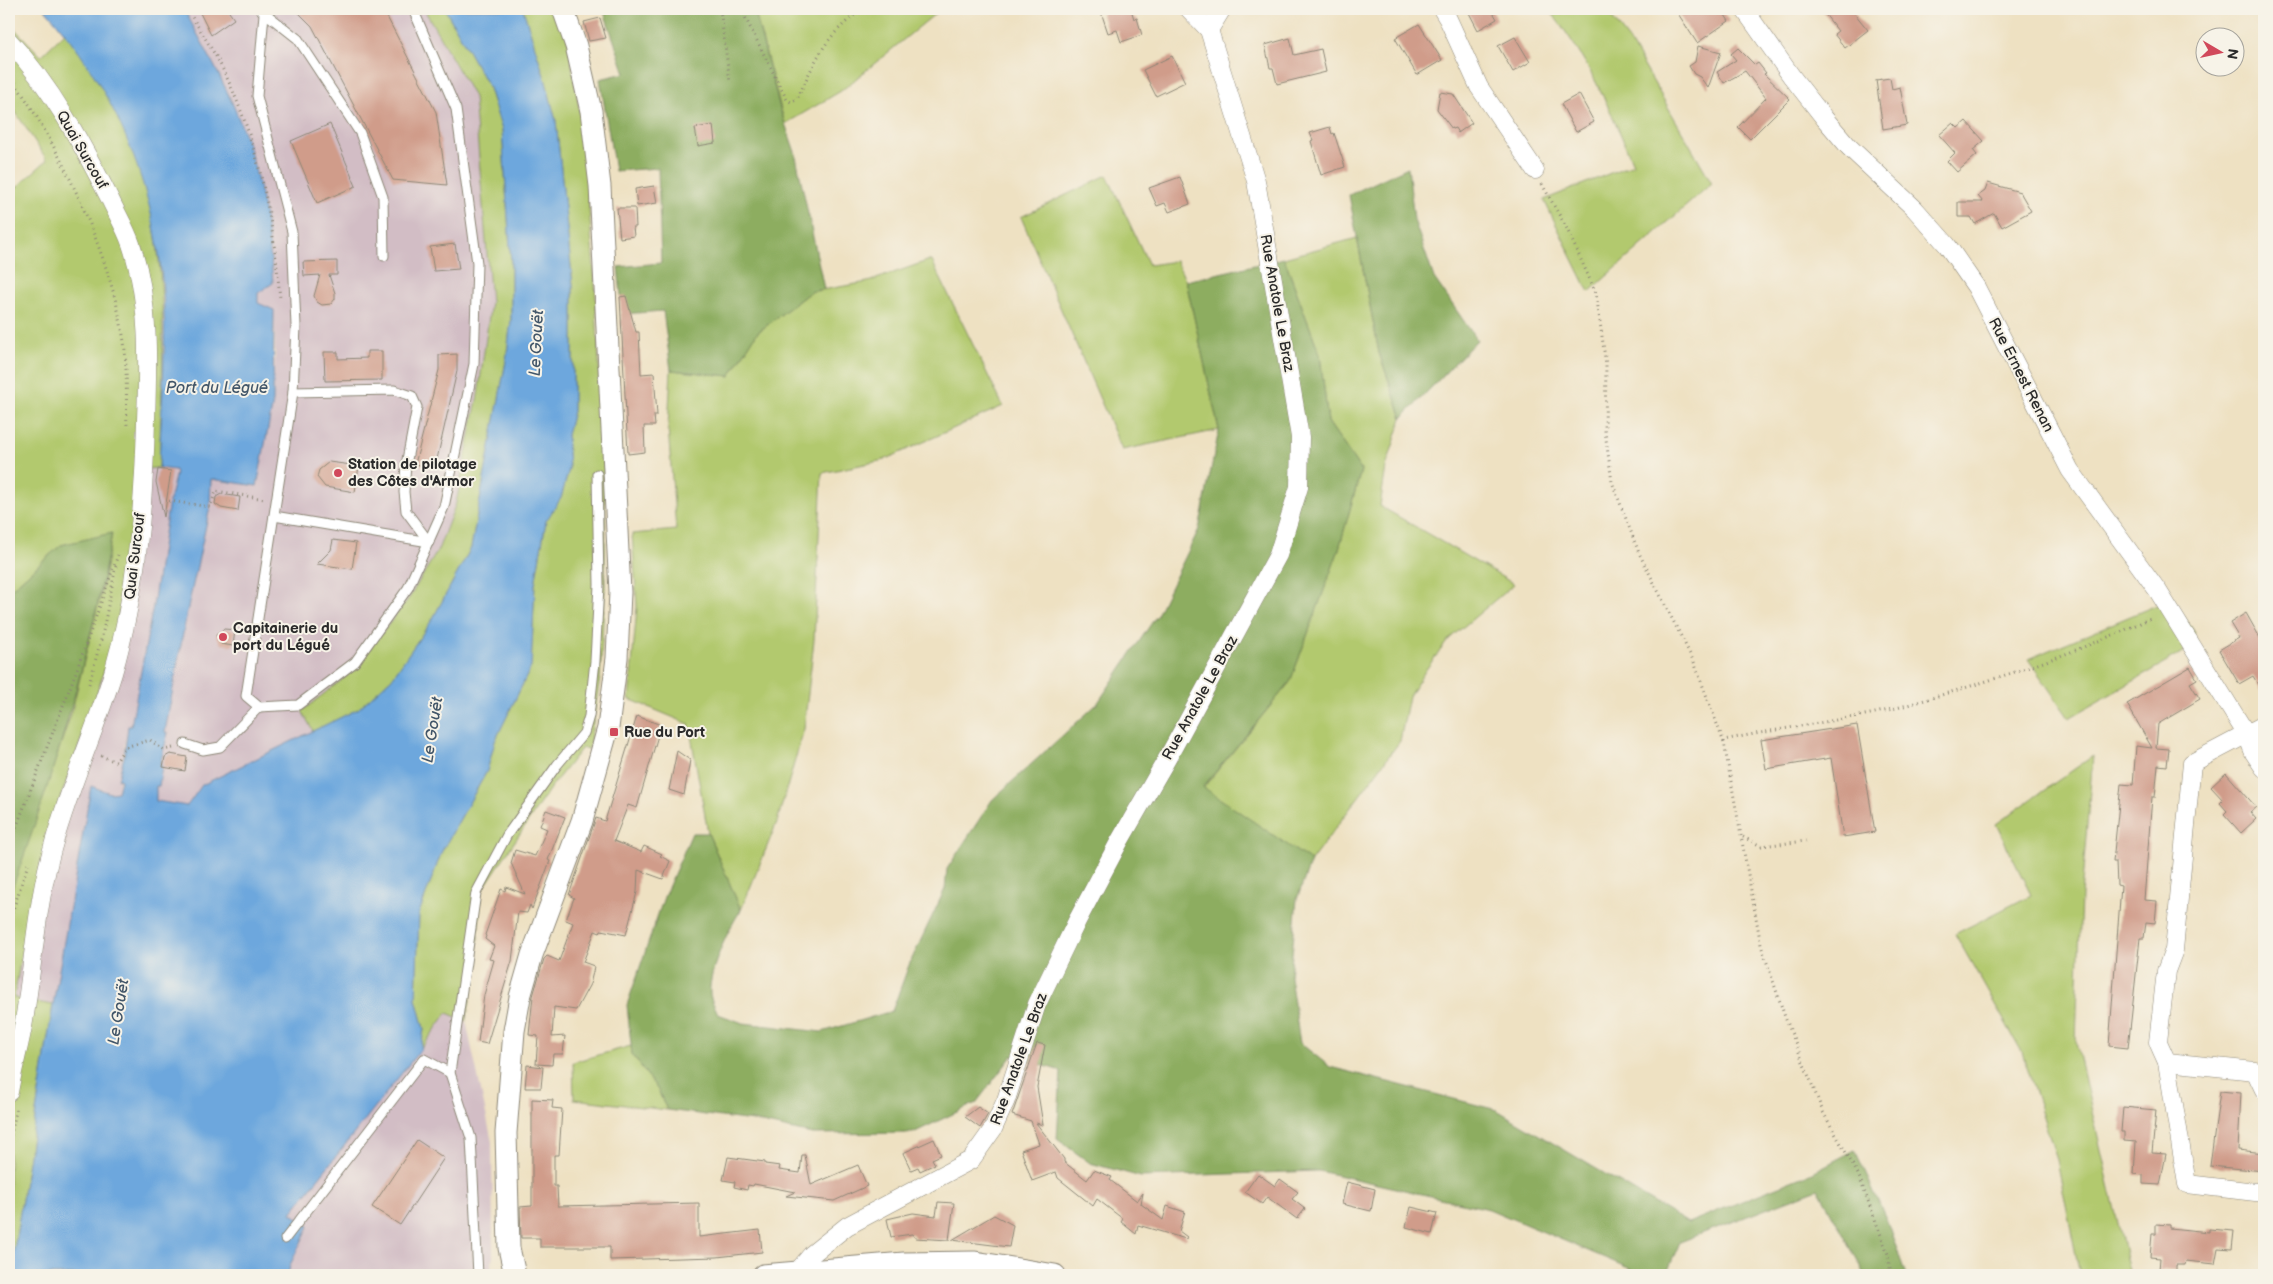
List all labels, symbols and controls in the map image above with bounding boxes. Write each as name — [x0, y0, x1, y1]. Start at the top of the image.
north arrow — [2196, 28, 2246, 78]
text: N — [2223, 47, 2242, 60]
street label: Quai Surcouf — [52, 107, 112, 193]
street label: Rue Anatole Le Braz — [1256, 233, 1299, 374]
water label: Le Gouët — [526, 308, 548, 377]
street label: Rue Ernest Renan — [1984, 315, 2058, 435]
water label: Port du Légué — [166, 379, 268, 398]
place label: Station de pilotage des Côtes d'Armor — [348, 455, 477, 491]
marker: Station de pilotage des Côtes d'Armor — [332, 467, 344, 479]
street label: Quai Surcouf — [120, 511, 150, 601]
place label: Capitainerie du port du Légué — [233, 619, 338, 655]
marker: Capitainerie du port du Légué — [217, 631, 229, 643]
street label: Rue Anatole Le Braz — [1158, 632, 1242, 763]
water label: Le Gouët — [418, 695, 448, 764]
place label: Rue du Port — [624, 723, 705, 742]
marker: Rue du Port — [608, 726, 620, 738]
water label: Le Gouët — [104, 977, 134, 1046]
street label: Rue Anatole Le Braz — [986, 990, 1052, 1128]

